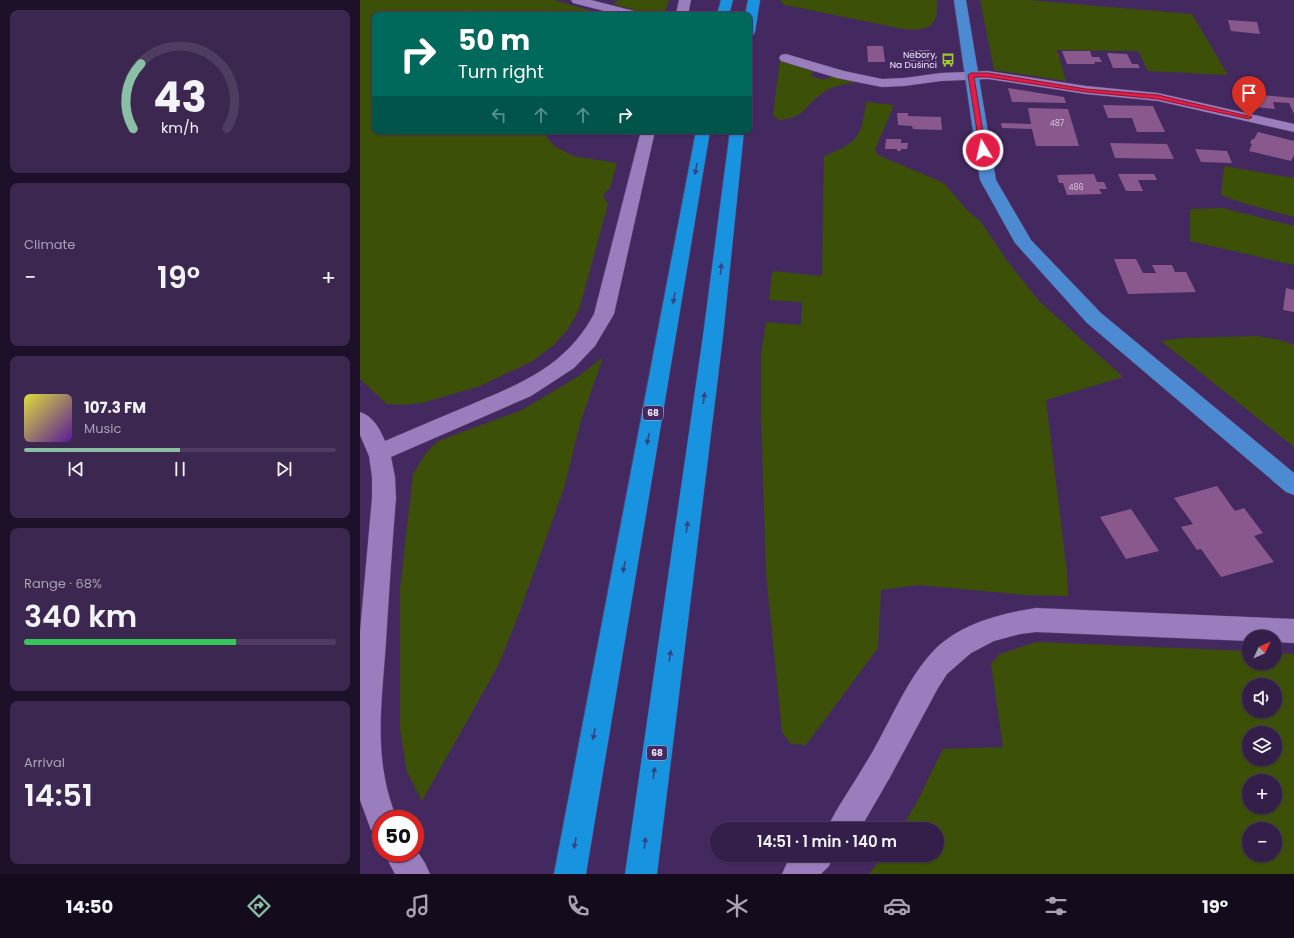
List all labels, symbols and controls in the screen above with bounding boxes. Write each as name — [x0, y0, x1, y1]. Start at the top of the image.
text: 50 m — [458, 21, 530, 60]
icon: right — [392, 28, 444, 80]
place label: Nebory, Na Dušinci — [890, 49, 937, 71]
bus stop icon: Nebory, Na Dušinci — [940, 52, 956, 68]
text: Turn right — [458, 59, 544, 84]
text: 43 — [153, 68, 207, 127]
pin — [1232, 76, 1266, 117]
icon: arrive — [1238, 82, 1260, 104]
icon: left — [488, 104, 510, 126]
icon: ahead — [530, 104, 552, 126]
icon: ahead — [572, 104, 594, 126]
icon: right — [614, 104, 636, 126]
text: km/h — [161, 118, 199, 138]
house number: 487 — [1050, 118, 1065, 129]
position arrow — [962, 129, 1004, 171]
one-way arrow — [693, 163, 699, 176]
house number: 486 — [1068, 182, 1084, 193]
text: Climate — [24, 235, 75, 254]
text: 19° — [157, 256, 200, 299]
text: − — [24, 262, 36, 293]
text: + — [321, 262, 336, 293]
one-way arrow — [717, 263, 724, 275]
one-way arrow — [671, 291, 677, 304]
one-way arrow — [701, 392, 707, 404]
text: 107.3 FM — [84, 397, 146, 418]
road number: 68 — [643, 406, 663, 420]
text: Music — [84, 419, 121, 438]
one-way arrow — [645, 433, 651, 445]
icon: previous — [65, 458, 87, 480]
icon: pause — [169, 458, 191, 480]
icon: next — [273, 458, 295, 480]
one-way arrow — [684, 521, 690, 533]
one-way arrow — [621, 561, 627, 573]
text: Range · 68% — [24, 574, 102, 593]
text: 340 km — [24, 595, 137, 638]
north arrow — [1242, 630, 1282, 670]
map controls — [1242, 630, 1282, 862]
one-way arrow — [667, 650, 673, 662]
button: sound — [1242, 678, 1282, 718]
button: layers — [1242, 726, 1282, 766]
one-way arrow — [591, 728, 597, 740]
road number: 68 — [647, 746, 667, 760]
text: Arrival — [24, 753, 65, 772]
one-way arrow — [651, 766, 657, 779]
text: 14:51 — [24, 774, 93, 817]
button: + — [1242, 774, 1282, 814]
speed limit sign: 50 — [372, 810, 424, 862]
button: − — [1242, 822, 1282, 862]
text: 14:51 · 1 min · 140 m — [757, 831, 897, 852]
one-way arrow — [572, 836, 578, 849]
one-way arrow — [642, 837, 648, 849]
icon: directions — [245, 892, 273, 920]
icon: music — [404, 892, 432, 920]
icon: phone — [564, 892, 592, 920]
icon: climate — [723, 892, 751, 920]
icon: car — [883, 892, 911, 920]
icon: filters — [1042, 892, 1070, 920]
text: 14:50 — [66, 894, 113, 919]
text: 19° — [1202, 894, 1228, 919]

